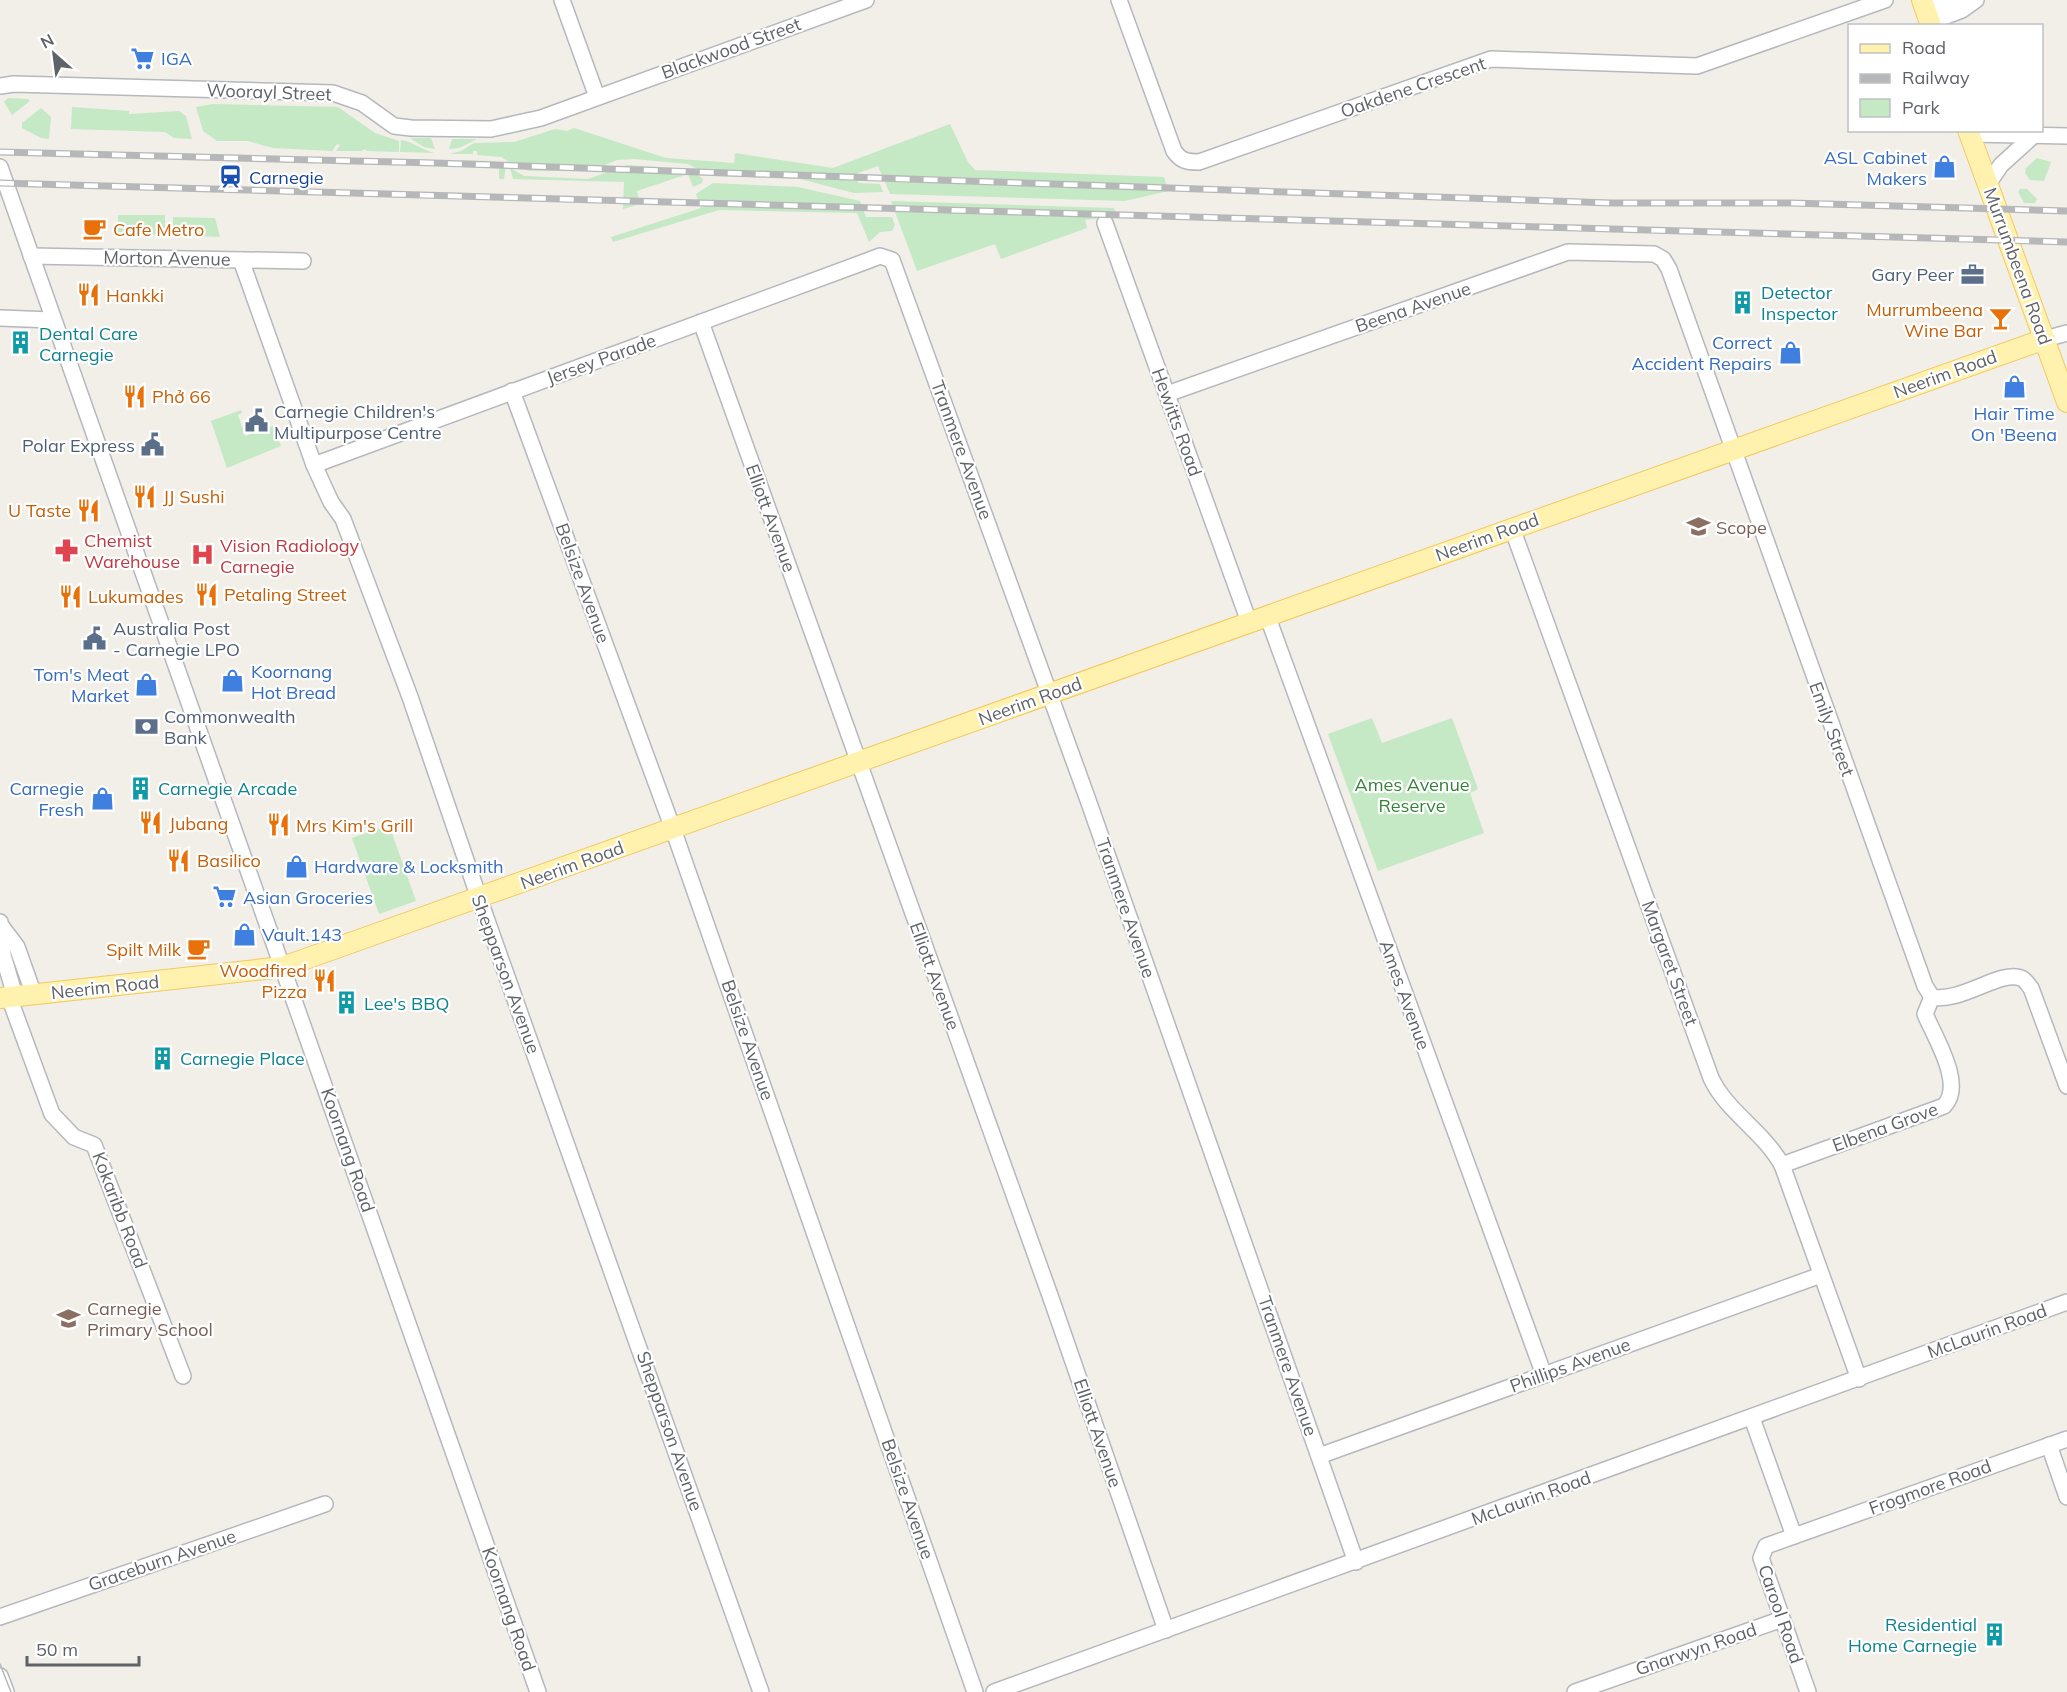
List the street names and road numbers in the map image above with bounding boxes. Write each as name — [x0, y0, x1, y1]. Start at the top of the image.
street label: Blackwood Street — [658, 12, 804, 84]
street label: Oakdene Crescent — [1337, 51, 1489, 123]
street label: Woorayl Street — [206, 78, 332, 106]
street label: Murrumbeena Road — [1979, 184, 2057, 348]
street label: Morton Avenue — [103, 245, 231, 271]
street label: Beena Avenue — [1352, 276, 1474, 338]
street label: Jersey Parade — [543, 329, 659, 389]
street label: Neerim Road — [1890, 345, 2000, 403]
street label: Hewitts Road — [1147, 365, 1207, 479]
street label: Tranmere Avenue — [926, 377, 998, 523]
street label: Elliott Avenue — [741, 461, 801, 575]
street label: Neerim Road — [1432, 508, 1542, 566]
street label: Belsize Avenue — [551, 520, 615, 646]
street label: Neerim Road — [975, 672, 1085, 730]
street label: Emily Street — [1804, 679, 1860, 779]
street label: Tranmere Avenue — [1091, 835, 1161, 981]
street label: Neerim Road — [517, 836, 627, 894]
street label: Shepparson Avenue — [467, 891, 545, 1057]
street label: Margaret Street — [1637, 897, 1703, 1029]
street label: Elliott Avenue — [905, 919, 965, 1033]
street label: Ames Avenue — [1375, 937, 1435, 1053]
street label: Neerim Road — [50, 970, 160, 1004]
street label: Belsize Avenue — [717, 977, 779, 1103]
street label: Koornang Road — [316, 1085, 380, 1215]
street label: Elbena Grove — [1829, 1097, 1941, 1157]
street label: Kokaribb Road — [87, 1149, 153, 1271]
street label: Tranmere Avenue — [1253, 1293, 1323, 1439]
street label: McLaurin Road — [1924, 1299, 2050, 1363]
street label: Phillips Avenue — [1507, 1333, 1633, 1397]
street label: Shepparson Avenue — [632, 1348, 708, 1514]
street label: Elliott Avenue — [1069, 1376, 1127, 1490]
street label: Belsize Avenue — [877, 1436, 939, 1562]
street label: Frogmore Road — [1866, 1454, 1994, 1520]
street label: McLaurin Road — [1468, 1466, 1594, 1530]
street label: Graceburn Avenue — [85, 1524, 239, 1596]
street label: Koornang Road — [477, 1544, 541, 1674]
street label: Carool Road — [1753, 1562, 1809, 1666]
street label: Gnarwyn Road — [1633, 1618, 1759, 1680]

